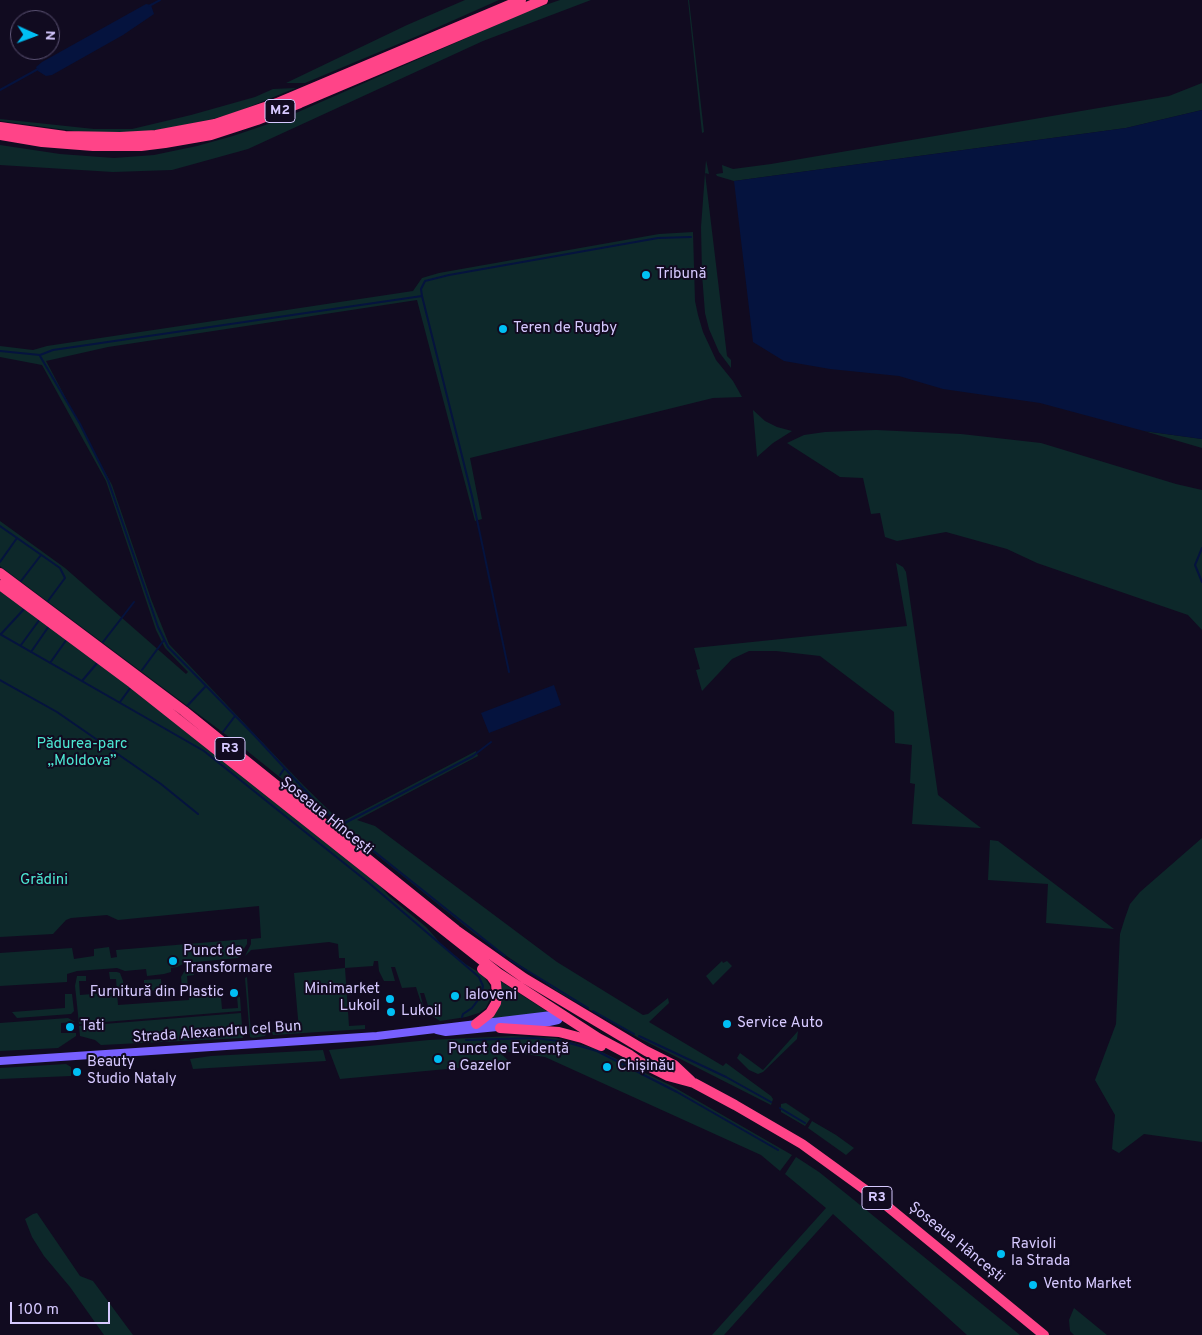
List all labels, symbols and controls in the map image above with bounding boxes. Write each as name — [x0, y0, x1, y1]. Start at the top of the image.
north arrow — [10, 10, 60, 60]
text: N — [41, 30, 58, 41]
road number: M2 — [265, 100, 295, 122]
place label: Tribună — [656, 266, 706, 284]
marker: Tribună — [640, 269, 652, 281]
place label: Teren de Rugby — [513, 320, 617, 338]
marker: Teren de Rugby — [497, 323, 509, 335]
park label: Pădurea-parc „Moldova” — [36, 736, 128, 771]
road number: R3 — [215, 738, 245, 761]
street label: Șoseaua Hîncești — [276, 774, 376, 860]
park label: Grădini — [20, 872, 68, 890]
place label: Punct de Transformare — [183, 943, 272, 978]
marker: Punct de Transformare — [167, 955, 179, 967]
place label: Minimarket Lukoil — [304, 981, 380, 1016]
place label: Furnitură din Plastic — [90, 984, 224, 1002]
marker: Furnitură din Plastic — [228, 987, 240, 999]
place label: Ialoveni — [465, 987, 517, 1005]
marker: Ialoveni — [449, 990, 461, 1002]
marker: Minimarket Lukoil — [384, 993, 396, 1005]
place label: Lukoil — [401, 1003, 441, 1021]
marker: Lukoil — [385, 1006, 397, 1018]
place label: Service Auto — [737, 1015, 823, 1033]
place label: Tati — [80, 1018, 105, 1036]
street label: Strada Alexandru cel Bun — [132, 1018, 302, 1048]
marker: Service Auto — [721, 1018, 733, 1030]
marker: Tati — [64, 1021, 76, 1033]
place label: Punct de Evidență a Gazelor — [448, 1041, 569, 1076]
marker: Punct de Evidență a Gazelor — [432, 1053, 444, 1065]
place label: Beauty Studio Nataly — [87, 1054, 177, 1089]
place label: Chișinău — [617, 1058, 675, 1076]
marker: Chișinău — [601, 1061, 613, 1073]
marker: Beauty Studio Nataly — [71, 1066, 83, 1078]
road number: R3 — [862, 1186, 892, 1210]
street label: Șoseaua Hâncești — [905, 1199, 1007, 1287]
place label: Ravioli la Strada — [1011, 1236, 1070, 1271]
marker: Ravioli la Strada — [995, 1248, 1007, 1260]
place label: Vento Market — [1043, 1276, 1132, 1294]
marker: Vento Market — [1027, 1279, 1039, 1291]
scale bar — [12, 1292, 112, 1324]
text: 100 m — [18, 1301, 59, 1320]

